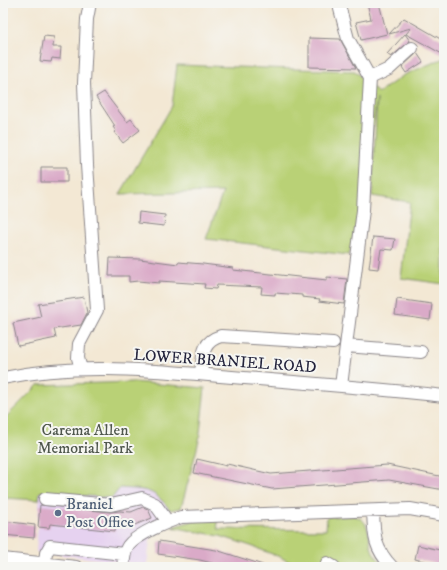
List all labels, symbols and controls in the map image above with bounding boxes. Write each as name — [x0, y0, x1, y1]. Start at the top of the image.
street label: LOWER BRANIEL ROAD — [133, 345, 317, 377]
park label: Carema Allen Memorial Park — [37, 420, 133, 458]
place label: Braniel Post Office — [66, 494, 134, 532]
marker: Braniel Post Office — [53, 508, 63, 518]

